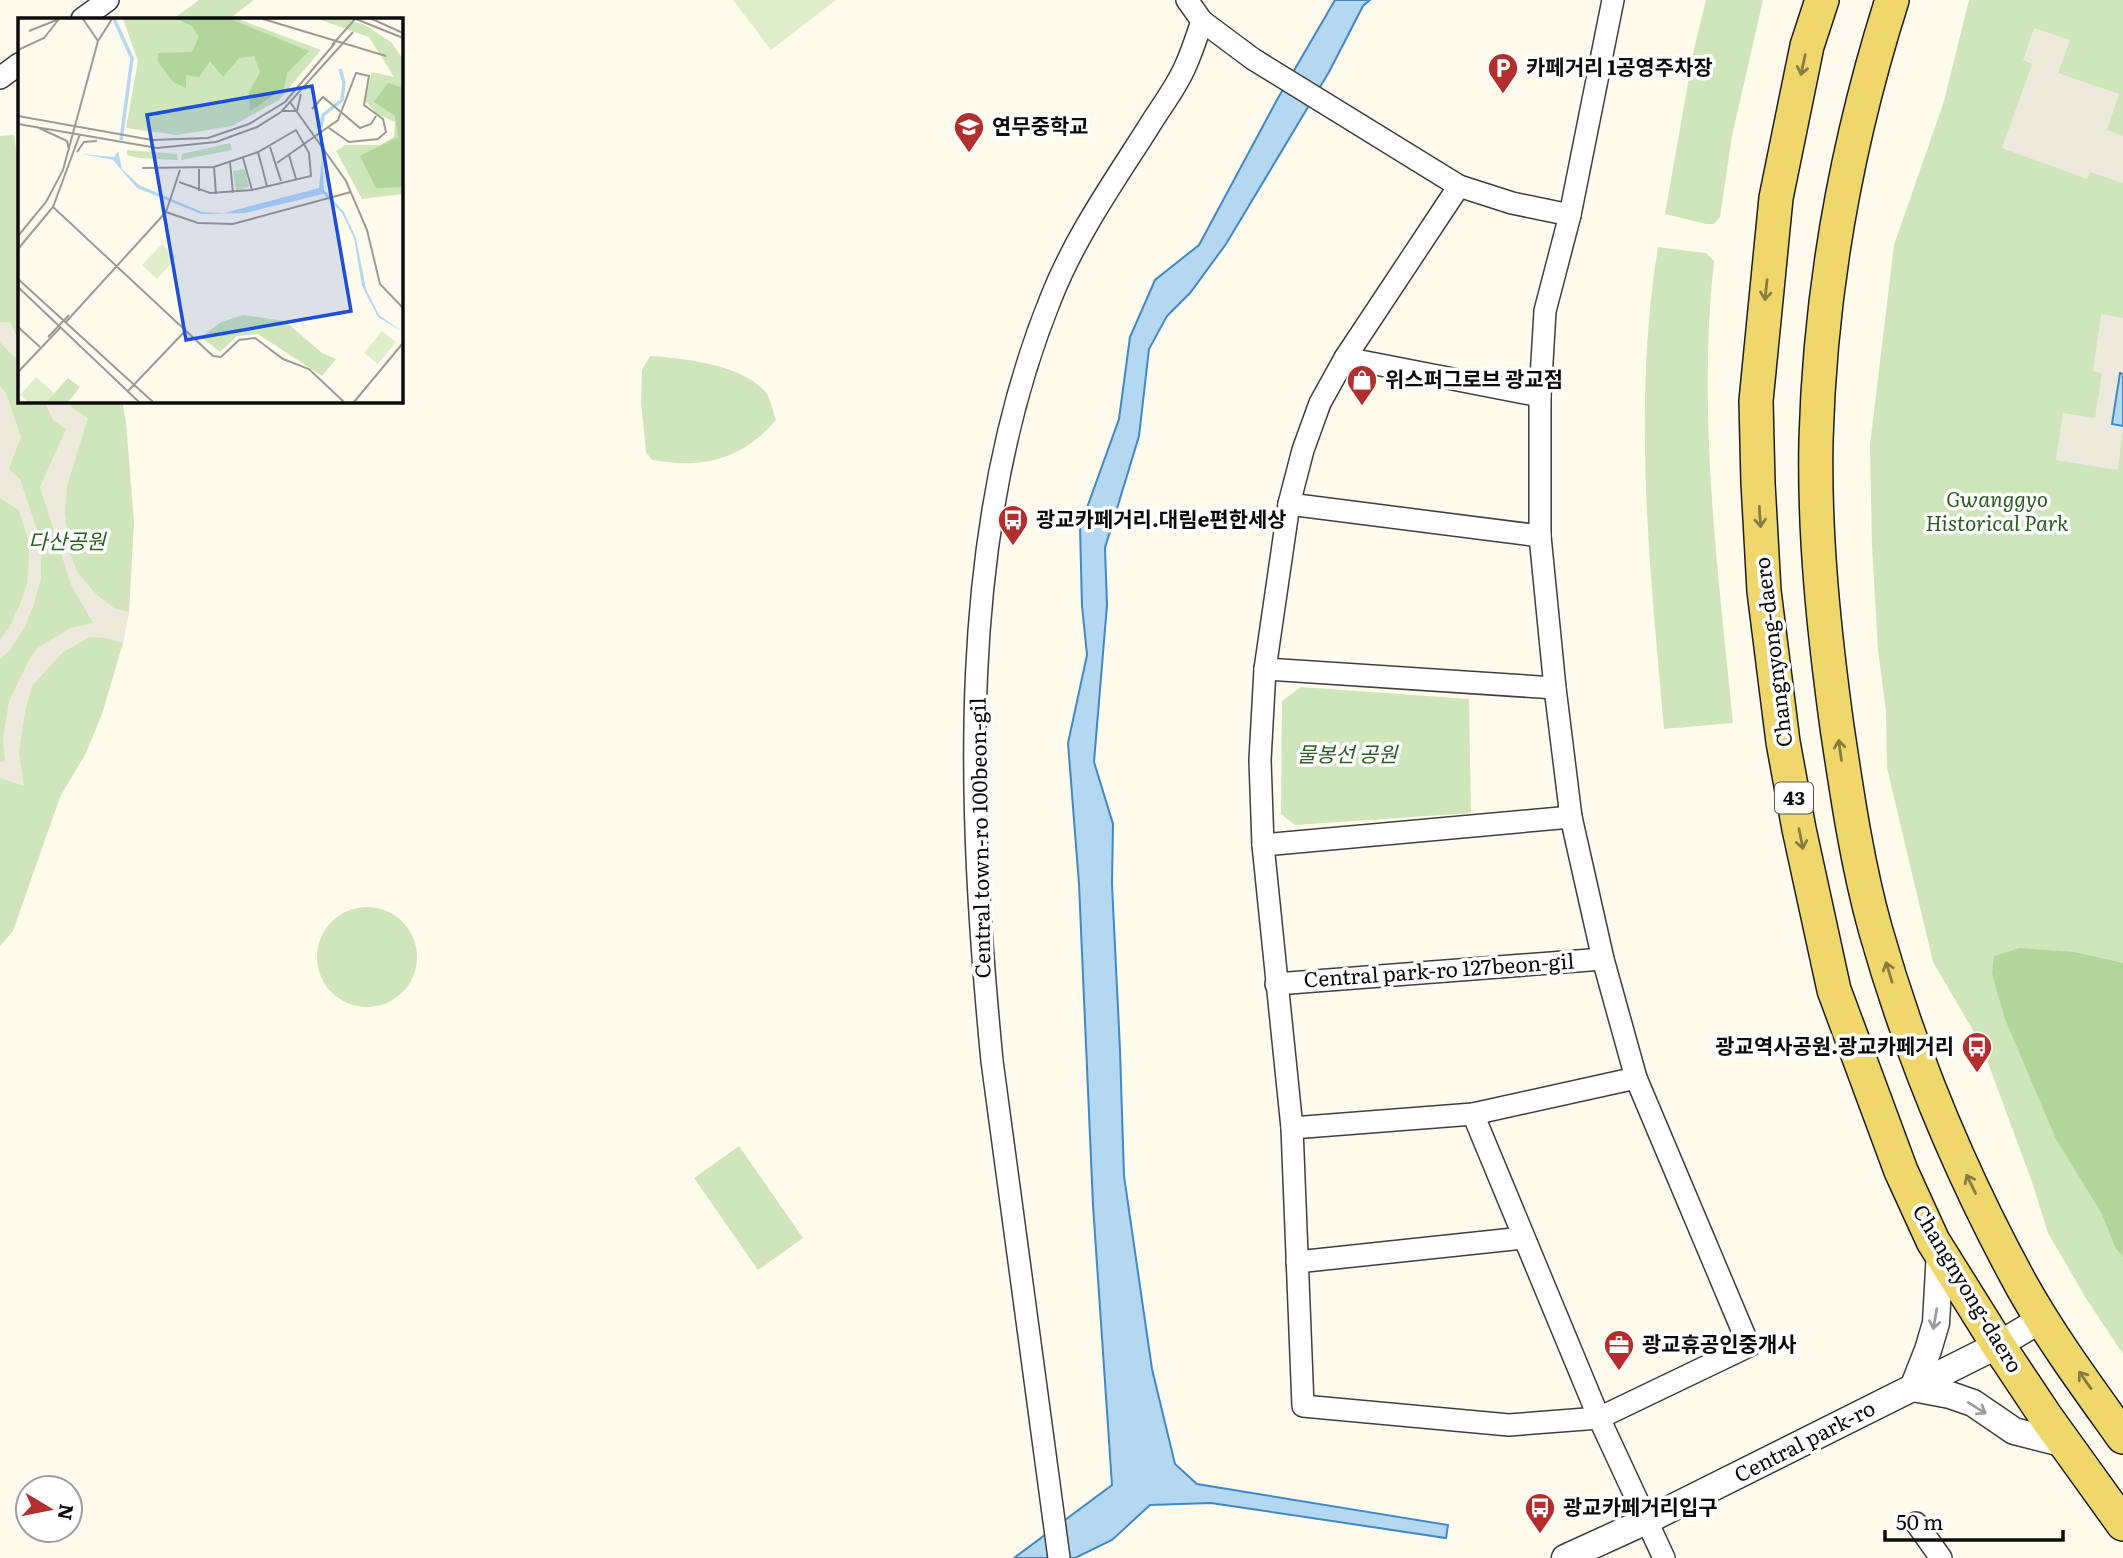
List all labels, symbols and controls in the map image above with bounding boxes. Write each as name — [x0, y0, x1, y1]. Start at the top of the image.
inset map — [18, 18, 402, 402]
place label: 카페거리 1공영주차장 — [1526, 50, 1713, 81]
parking icon: 카페거리 1공영주차장 — [1486, 51, 1520, 95]
one-way arrow — [1795, 53, 1809, 76]
place label: 연무중학교 — [992, 109, 1089, 140]
school or university icon: 연무중학교 — [952, 110, 986, 154]
one-way arrow — [1759, 278, 1772, 301]
place label: 위스퍼그로브 광교점 — [1385, 362, 1563, 393]
shop icon: 위스퍼그로브 광교점 — [1345, 363, 1379, 407]
park label: Gwanggyo Historical Park — [1926, 482, 2069, 537]
place label: 광교카페거리.대림e편한세상 — [1036, 502, 1287, 533]
bus stop icon: 광교카페거리.대림e편한세상 — [996, 503, 1030, 547]
one-way arrow — [1753, 505, 1766, 528]
park label: 다산공원 — [28, 524, 107, 555]
street label: Changnyong-daero — [1744, 555, 1799, 749]
street label: Central town-ro 100beon-gil — [961, 697, 996, 979]
park label: 물봉선 공원 — [1297, 737, 1399, 768]
one-way arrow — [1834, 739, 1847, 762]
road number: 43 — [1775, 782, 1813, 814]
one-way arrow — [1795, 827, 1809, 850]
street label: Central park-ro 127beon-gil — [1302, 944, 1575, 993]
one-way arrow — [1881, 961, 1894, 983]
place label: 광교역사공원.광교카페거리 — [1715, 1029, 1954, 1060]
bus stop icon: 광교역사공원.광교카페거리 — [1960, 1030, 1994, 1074]
one-way arrow — [1964, 1174, 1977, 1195]
street label: Changnyong-daero — [1907, 1198, 2032, 1378]
one-way arrow — [1928, 1307, 1941, 1330]
place label: 광교휴공인중개사 — [1642, 1327, 1797, 1358]
office icon: 광교휴공인중개사 — [1602, 1328, 1636, 1372]
one-way arrow — [2078, 1371, 2092, 1390]
street label: Central park-ro — [1728, 1391, 1880, 1489]
one-way arrow — [1967, 1401, 1987, 1415]
north arrow — [14, 1474, 84, 1544]
place label: 광교카페거리입구 — [1563, 1490, 1718, 1521]
bus stop icon: 광교카페거리입구 — [1523, 1491, 1557, 1535]
scale bar — [1885, 1498, 2064, 1542]
text: N — [52, 1502, 82, 1522]
text: 50 m — [1896, 1505, 1943, 1536]

